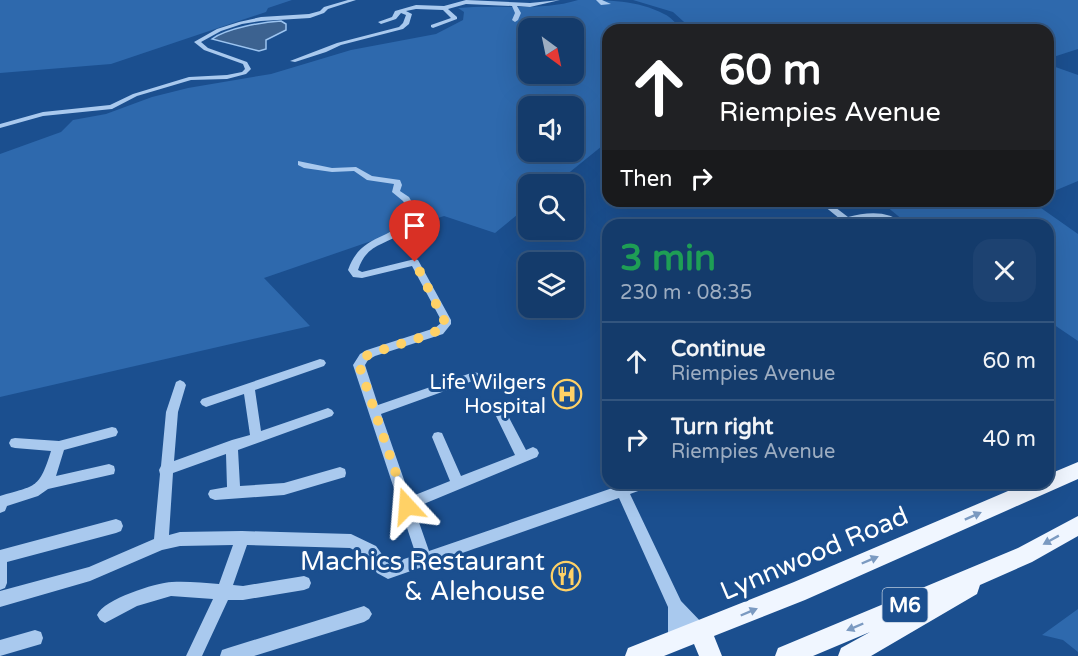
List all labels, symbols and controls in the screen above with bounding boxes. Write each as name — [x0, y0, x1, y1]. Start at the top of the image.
north arrow — [518, 18, 584, 84]
map controls — [518, 18, 584, 318]
text: 60 m — [719, 45, 821, 96]
icon: ahead — [620, 48, 698, 126]
button: sound — [518, 96, 584, 162]
text: Riempies Avenue — [719, 96, 941, 129]
icon: right — [685, 162, 718, 195]
text: Then — [620, 166, 673, 192]
button: search — [518, 174, 584, 240]
pin — [389, 200, 440, 262]
icon: arrive — [398, 209, 431, 242]
text: 3 min — [620, 237, 716, 280]
button: close — [973, 239, 1036, 302]
button: layers — [518, 252, 584, 318]
text: 230 m · 08:35 — [620, 281, 752, 305]
text: Continue — [671, 336, 766, 362]
icon: ahead — [620, 345, 653, 378]
text: 60 m — [982, 348, 1036, 374]
text: Riempies Avenue — [671, 362, 835, 386]
place label: Life Wilgers Hospital — [429, 370, 546, 419]
hospital icon: Life Wilgers Hospital — [551, 378, 583, 410]
text: Turn right — [671, 414, 773, 440]
icon: right — [620, 423, 653, 456]
text: 40 m — [982, 426, 1036, 452]
text: Riempies Avenue — [671, 440, 835, 464]
position arrow — [375, 474, 439, 538]
street label: Lynnwood Road — [716, 500, 913, 607]
one-way arrow — [964, 511, 982, 521]
one-way arrow — [1042, 535, 1059, 545]
place label: Machics Restaurant & Alehouse — [300, 546, 545, 607]
one-way arrow — [862, 555, 880, 565]
restaurant icon: Machics Restaurant & Alehouse — [550, 560, 582, 592]
road number: M6 — [882, 588, 928, 622]
one-way arrow — [740, 607, 758, 617]
one-way arrow — [845, 622, 863, 632]

